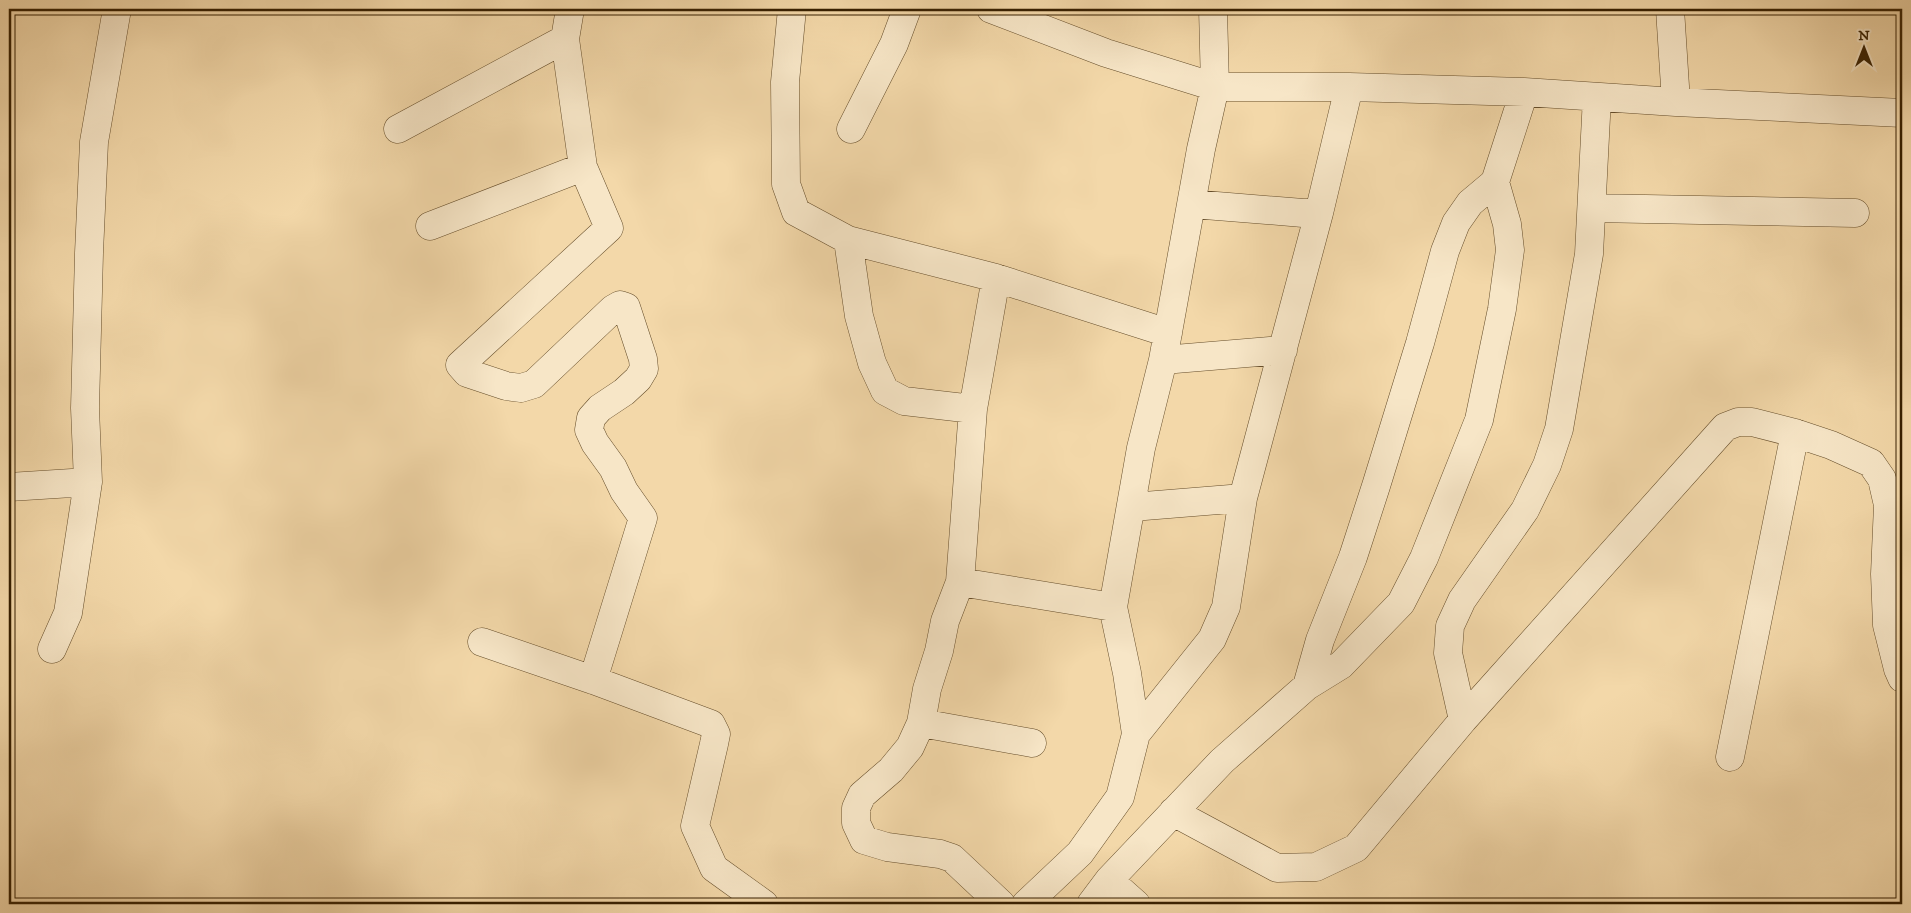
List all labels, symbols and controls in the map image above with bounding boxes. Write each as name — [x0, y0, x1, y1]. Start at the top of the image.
north arrow — [1838, 22, 1888, 72]
text: N — [1858, 27, 1870, 45]

